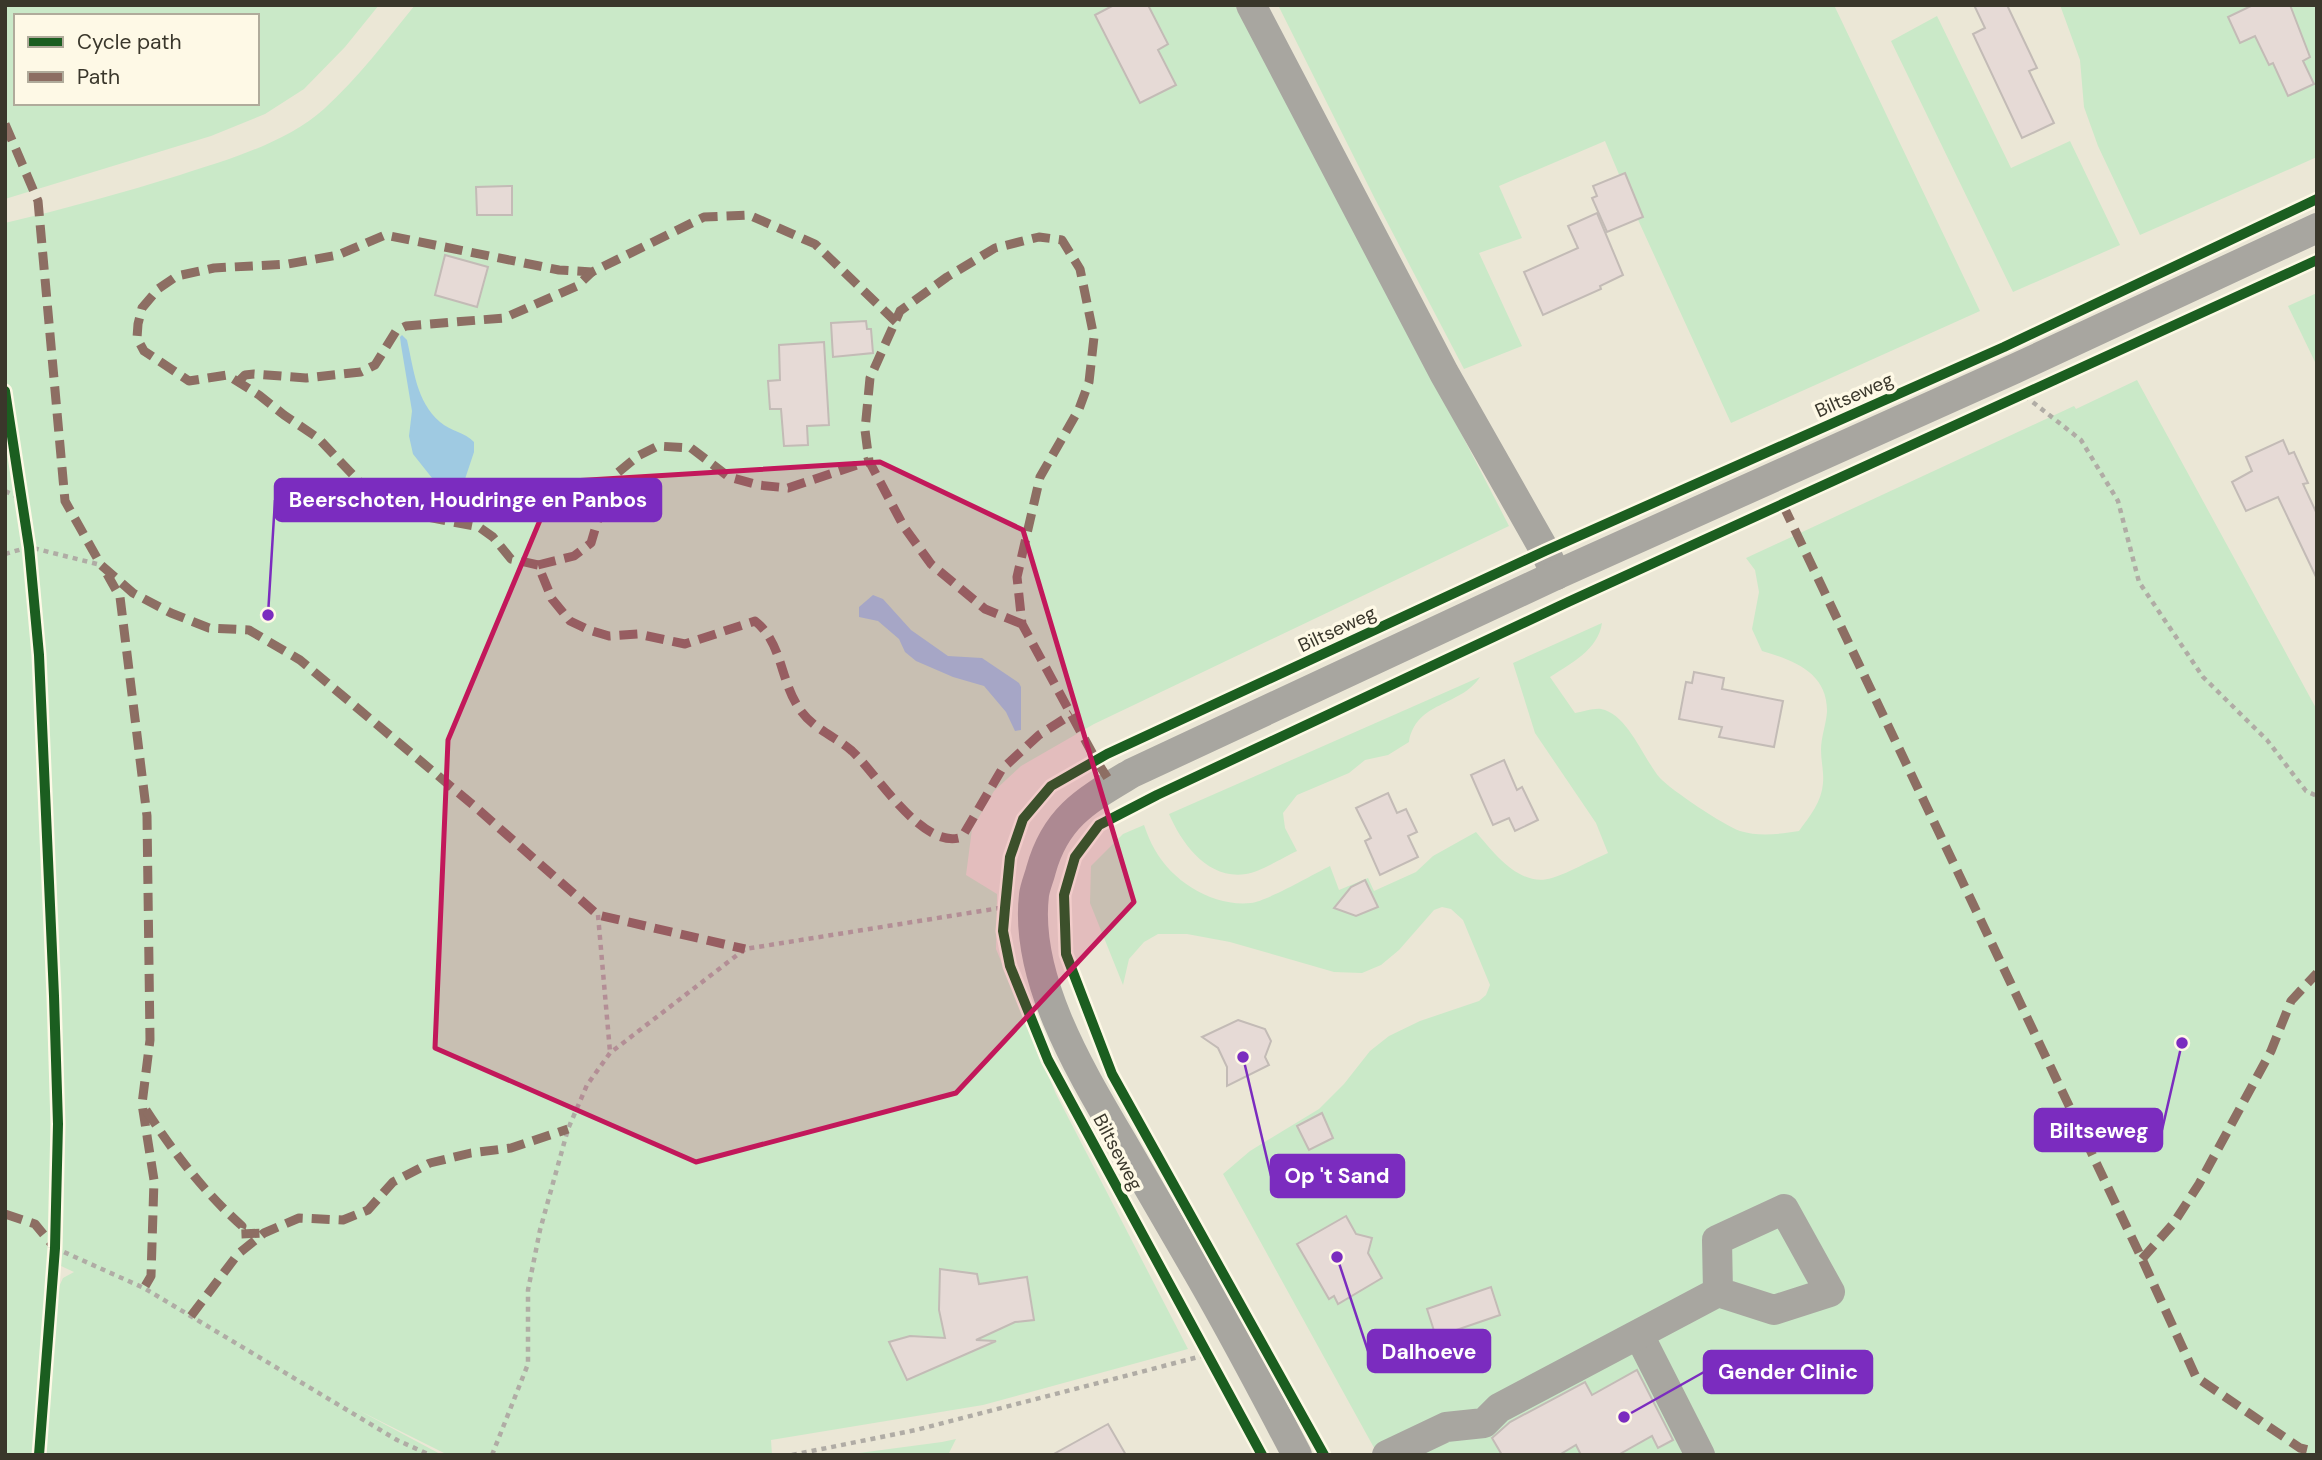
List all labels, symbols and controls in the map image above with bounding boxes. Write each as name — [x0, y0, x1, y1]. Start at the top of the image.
legend — [14, 14, 259, 105]
text: Cycle path — [77, 28, 182, 56]
text: Path — [77, 63, 120, 91]
street label: Biltseweg — [1811, 367, 1897, 423]
callout: Beerschoten, Houdringe en Panbos — [275, 479, 661, 521]
text: Beerschoten, Houdringe en Panbos — [289, 486, 647, 514]
street label: Biltseweg — [1294, 600, 1380, 658]
street label: Biltseweg — [1087, 1109, 1149, 1195]
callout: Biltseweg — [2035, 1109, 2162, 1151]
text: Biltseweg — [2050, 1117, 2149, 1145]
callout: Op 't Sand — [1271, 1155, 1404, 1197]
text: Op 't Sand — [1284, 1162, 1390, 1190]
callout: Dalhoeve — [1368, 1330, 1490, 1372]
text: Dalhoeve — [1382, 1338, 1476, 1366]
callout: Gender Clinic — [1704, 1351, 1872, 1393]
text: Gender Clinic — [1718, 1358, 1858, 1386]

